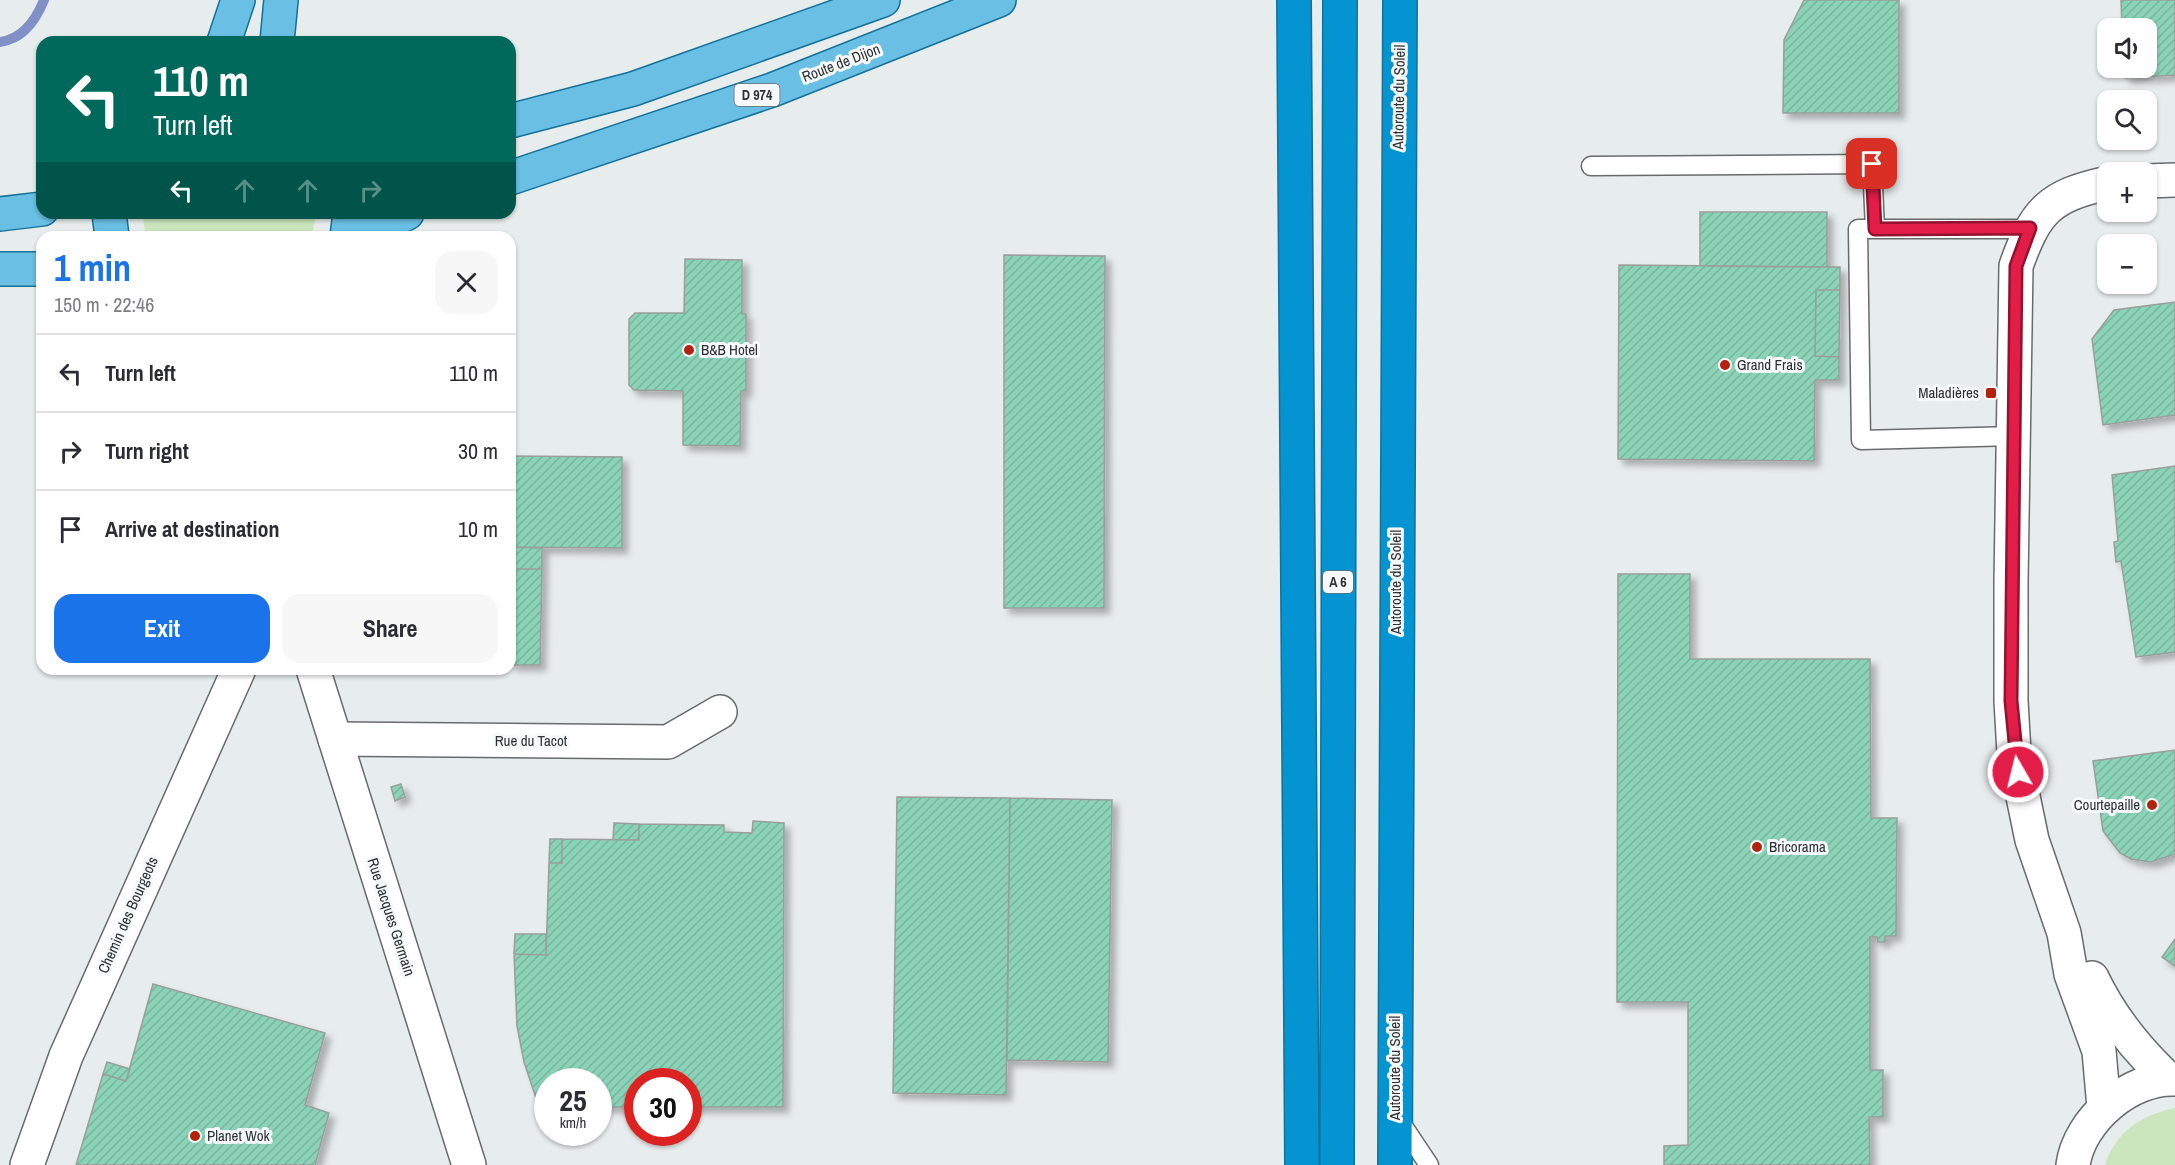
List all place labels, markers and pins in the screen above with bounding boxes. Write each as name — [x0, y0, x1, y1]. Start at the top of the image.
pin — [1846, 138, 1897, 189]
place label: B&B Hotel — [701, 339, 758, 360]
marker: B&B Hotel — [682, 343, 696, 357]
place label: Grand Frais — [1737, 354, 1803, 375]
marker: Grand Frais — [1718, 358, 1732, 372]
place label: Maladières — [1918, 382, 1979, 403]
marker: Maladières — [1984, 386, 1998, 400]
place label: Courtepaille — [2074, 794, 2140, 815]
marker: Courtepaille — [2145, 798, 2159, 812]
place label: Bricorama — [1769, 836, 1826, 857]
marker: Bricorama — [1750, 840, 1764, 854]
place label: Planet Wok — [207, 1125, 271, 1146]
marker: Planet Wok — [188, 1129, 202, 1143]

